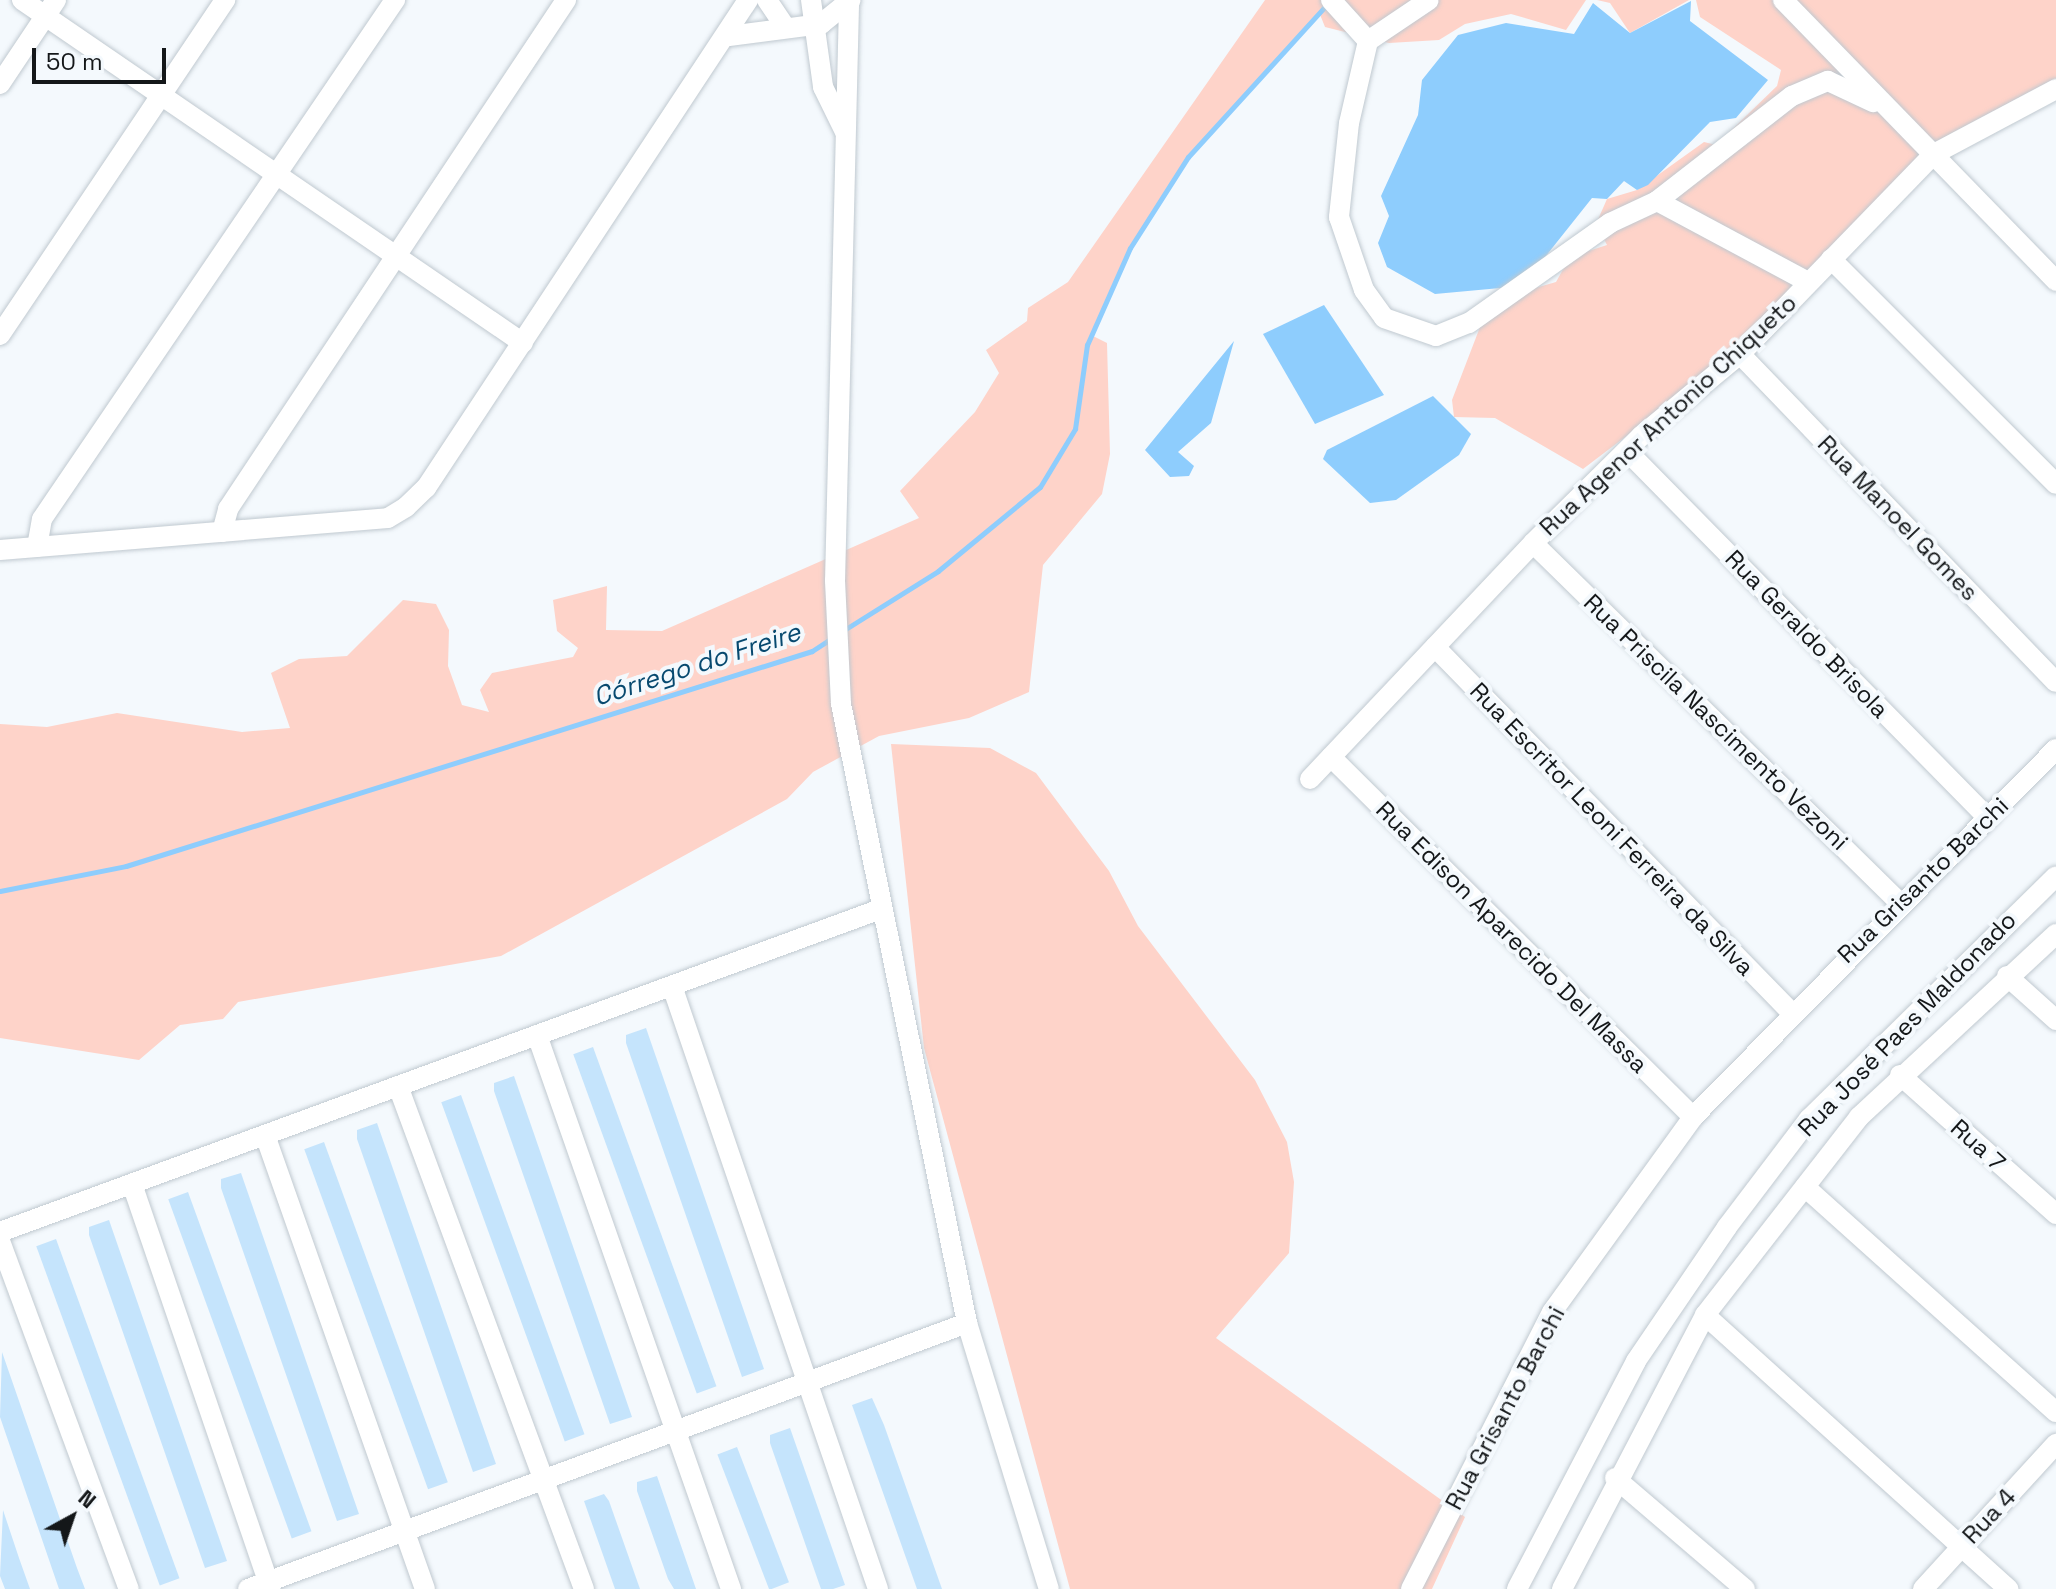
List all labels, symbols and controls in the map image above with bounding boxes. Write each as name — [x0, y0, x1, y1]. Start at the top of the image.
scale bar — [36, 32, 170, 82]
text: 50 m — [46, 46, 103, 77]
street label: Rua Agenor Antonio Chiqueto — [1533, 288, 1803, 542]
street label: Rua Manoel Gomes — [1812, 429, 1984, 607]
street label: Rua Geraldo Brisola — [1719, 544, 1895, 724]
street label: Rua Priscila Nascimento Vezoni — [1578, 588, 1854, 856]
water label: Córrego do Freire — [589, 617, 805, 713]
street label: Rua Escritor Leoni Ferreira da Silva — [1464, 676, 1760, 982]
street label: Rua Grisanto Barchi — [1832, 791, 2014, 969]
street label: Rua Edison Aparecido Del Massa — [1370, 795, 1654, 1079]
street label: Rua José Paes Maldonado — [1792, 906, 2022, 1142]
street label: Rua 7 — [1945, 1113, 2011, 1177]
street label: Rua Grisanto Barchi — [1439, 1301, 1571, 1515]
north arrow — [32, 1477, 112, 1557]
street label: Rua 4 — [1956, 1482, 2022, 1550]
text: N — [73, 1483, 102, 1514]

